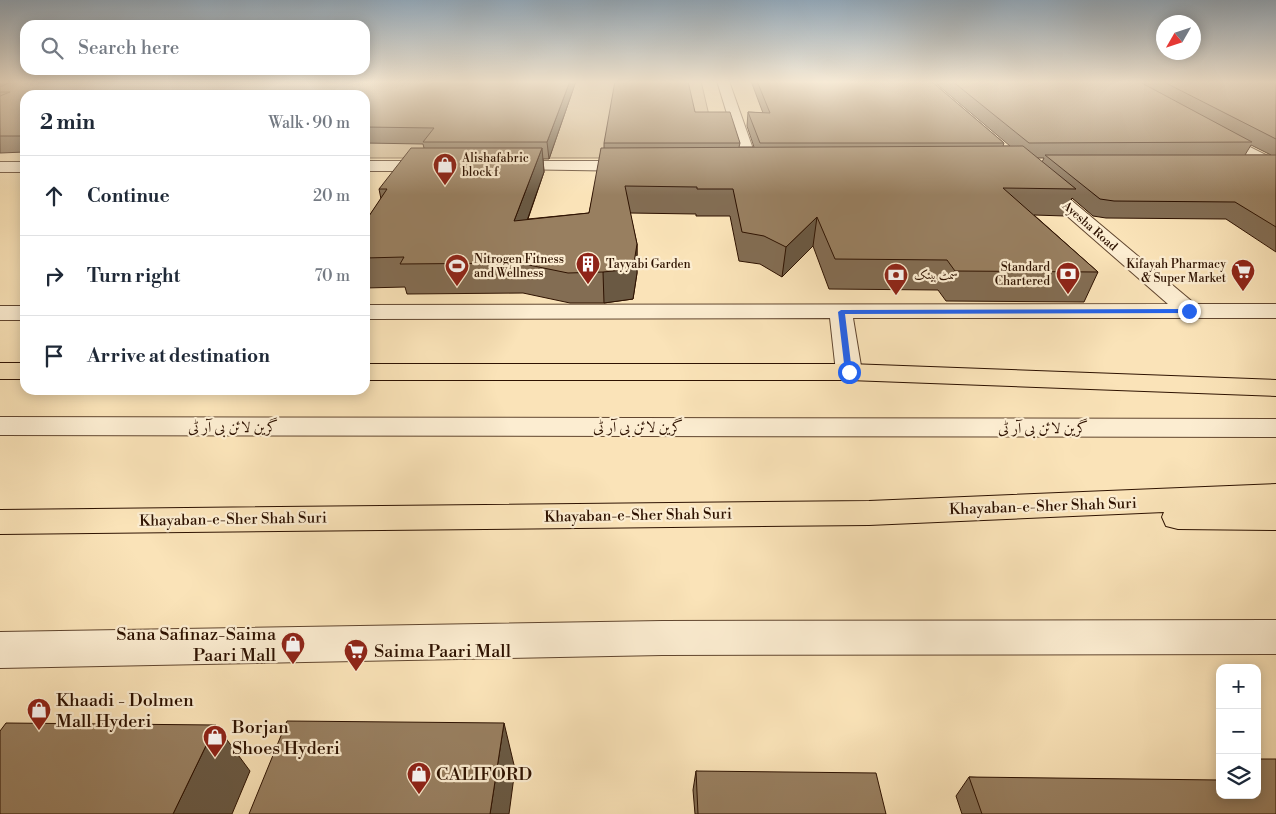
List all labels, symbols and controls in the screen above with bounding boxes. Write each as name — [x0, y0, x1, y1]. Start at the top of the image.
north arrow — [1156, 15, 1201, 60]
search box — [20, 20, 370, 75]
icon: search — [38, 34, 66, 62]
text: Search here — [78, 36, 179, 60]
text: 2 min — [40, 110, 95, 136]
text: Walk · 90 m — [268, 113, 350, 133]
place label: Alishafabric block f — [461, 151, 529, 180]
shop icon: Alishafabric block f — [432, 152, 458, 186]
icon: ahead — [40, 182, 68, 210]
text: Continue — [87, 184, 170, 208]
text: 20 m — [313, 186, 350, 206]
street label: Ayesha Road — [1058, 198, 1120, 254]
building icon: Tayyabi Garden — [575, 251, 601, 285]
place label: Nitrogen Fitness and Wellness — [474, 252, 564, 281]
sports icon: Nitrogen Fitness and Wellness — [444, 253, 470, 287]
place label: Tayyabi Garden — [606, 257, 691, 272]
place label: Kifayah Pharmacy & Super Market — [1126, 257, 1227, 286]
supermarket icon: Kifayah Pharmacy & Super Market — [1230, 258, 1256, 292]
place label: Standard Chartered — [995, 260, 1050, 289]
bank icon: Standard Chartered — [1055, 261, 1081, 295]
icon: right — [40, 262, 68, 290]
bank icon: سمٹ بینک — [883, 262, 909, 296]
text: Turn right — [87, 264, 180, 288]
text: 70 m — [314, 266, 350, 286]
place label: سمٹ بینک — [914, 268, 958, 283]
route end — [1178, 300, 1201, 323]
icon: arrive — [40, 342, 68, 370]
text: Arrive at destination — [87, 344, 270, 368]
route start — [838, 361, 861, 384]
street label: گرین لائن بی آر ٹی — [188, 417, 278, 438]
street label: گرین لائن بی آر ٹی — [593, 417, 683, 438]
street label: گرین لائن بی آر ٹی — [998, 418, 1088, 439]
street label: Khayaban-e-Sher Shah Suri — [949, 494, 1137, 519]
street label: Khayaban-e-Sher Shah Suri — [544, 504, 732, 527]
street label: Khayaban-e-Sher Shah Suri — [139, 508, 327, 531]
place label: Sana Safinaz-Saima Paari Mall — [116, 623, 277, 667]
shop icon: Sana Safinaz-Saima Paari Mall — [280, 631, 306, 665]
supermarket icon: Saima Paari Mall — [343, 638, 369, 672]
place label: Saima Paari Mall — [374, 640, 512, 663]
map controls — [1216, 664, 1261, 799]
button: + — [1216, 664, 1261, 709]
place label: Khaadi - Dolmen Mall Hyderi — [56, 689, 194, 733]
shop icon: Khaadi - Dolmen Mall Hyderi — [26, 697, 52, 731]
button: − — [1216, 709, 1261, 754]
place label: Borjan Shoes Hyderi — [231, 716, 340, 760]
shop icon: Borjan Shoes Hyderi — [202, 724, 228, 758]
button: layers — [1216, 754, 1261, 799]
shop icon: CALIFORD — [406, 761, 432, 795]
place label: CALIFORD — [436, 763, 532, 786]

